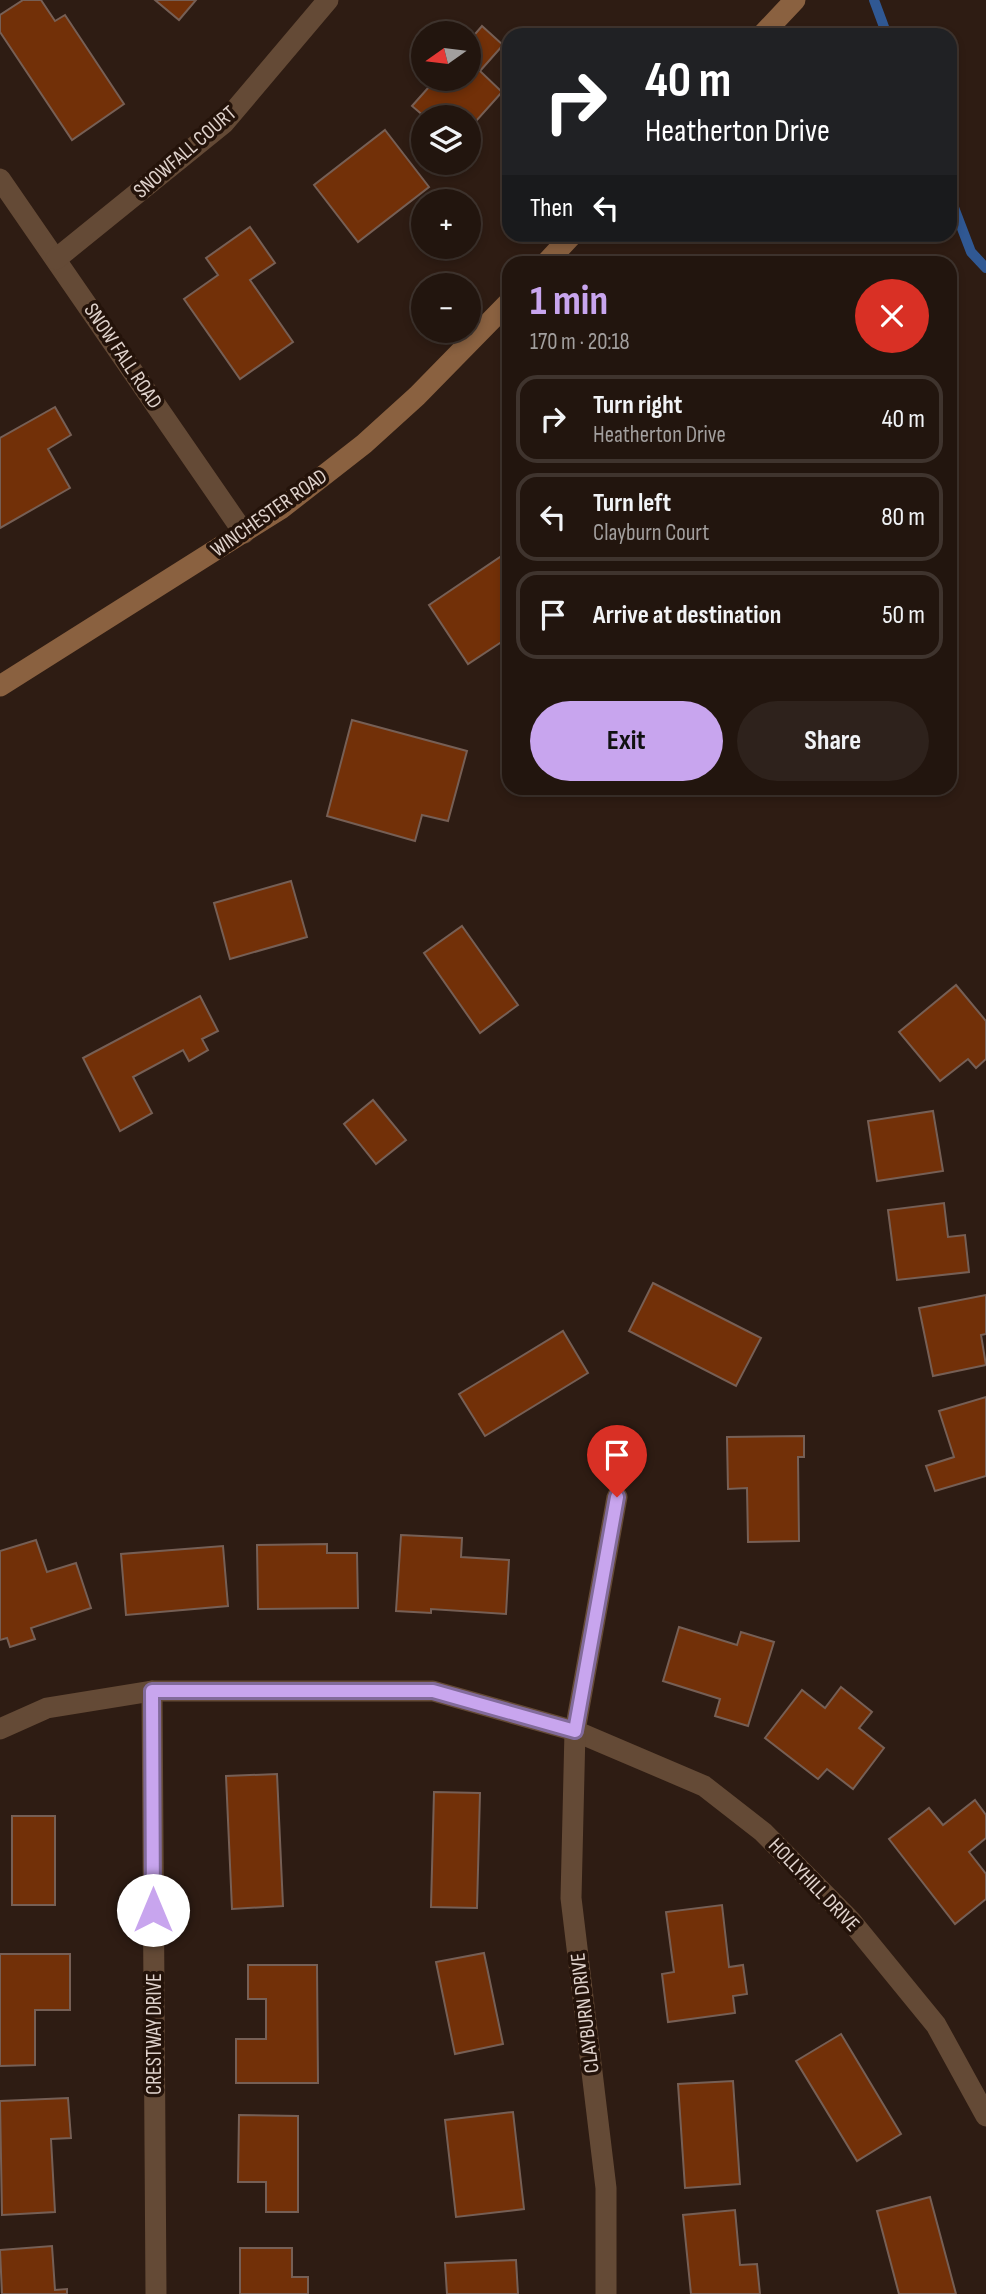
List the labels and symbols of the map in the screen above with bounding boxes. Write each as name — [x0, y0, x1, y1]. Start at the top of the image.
north arrow — [411, 21, 481, 91]
street label: SNOWFALL COURT — [128, 100, 242, 203]
street label: SNOW FALL ROAD — [79, 299, 167, 413]
street label: WINCHESTER ROAD — [206, 464, 332, 562]
pin — [587, 1425, 647, 1497]
street label: HOLLYHILL DRIVE — [763, 1833, 865, 1937]
position arrow — [116, 1873, 190, 1947]
street label: CLAYBURN DRIVE — [565, 1952, 605, 2074]
street label: CRESTWAY DRIVE — [142, 1973, 167, 2095]

